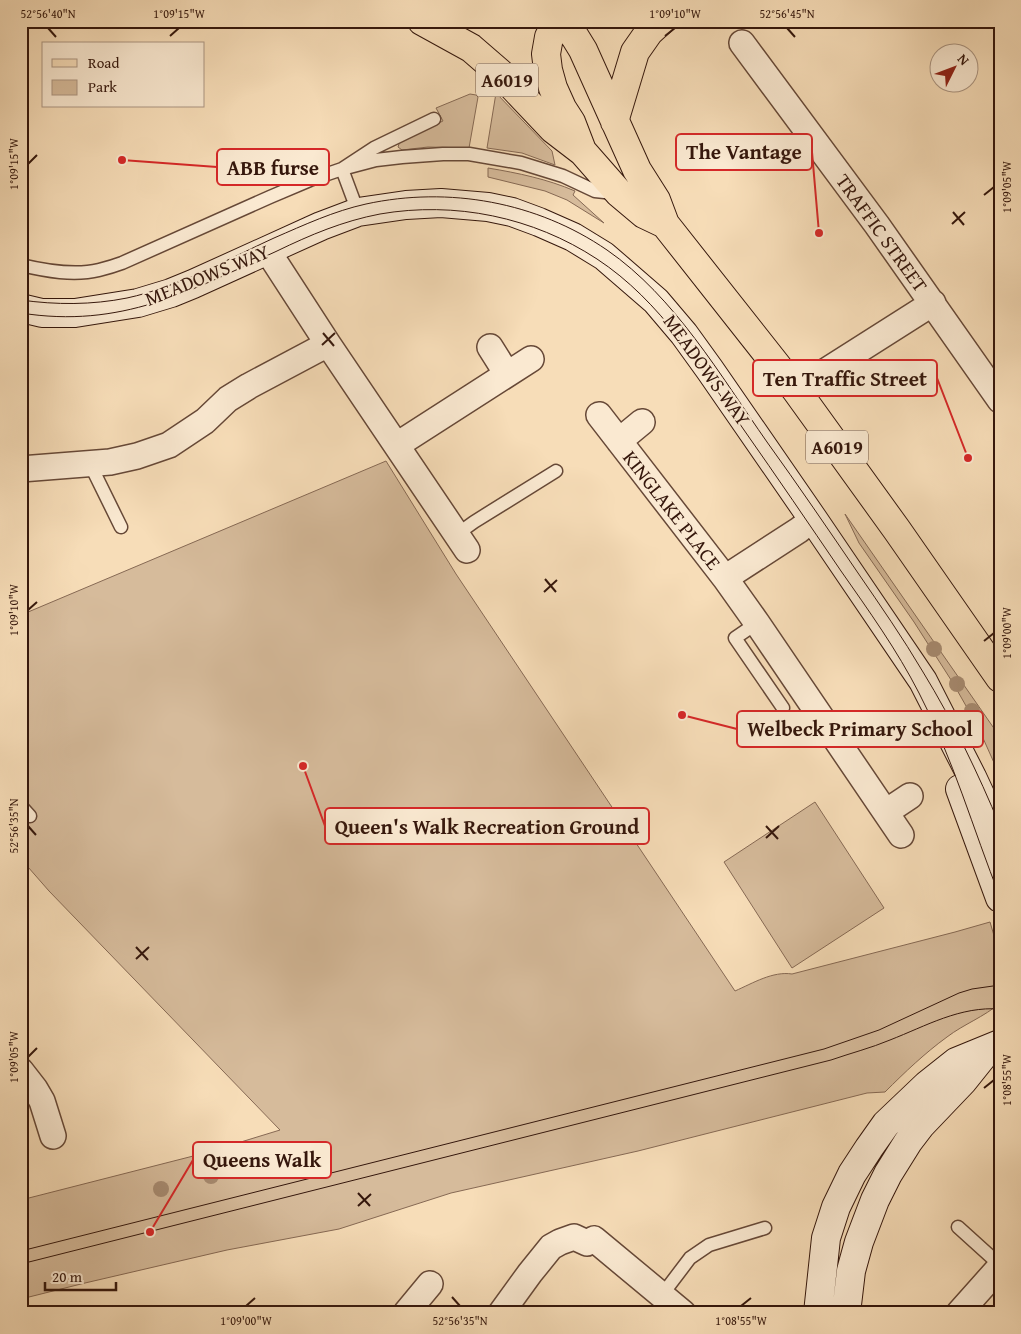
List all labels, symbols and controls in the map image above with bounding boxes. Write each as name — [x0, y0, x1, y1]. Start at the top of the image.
text: 52°56'40"N — [20, 5, 76, 22]
text: 1°09'15"W — [153, 5, 206, 22]
text: 1°09'10"W — [649, 5, 702, 22]
text: 52°56'45"N — [759, 5, 815, 22]
legend — [42, 42, 205, 108]
north arrow — [928, 42, 978, 92]
text: N — [953, 49, 975, 70]
text: Road — [88, 52, 119, 73]
road number: A6019 — [476, 64, 538, 96]
text: Park — [88, 76, 117, 97]
callout: The Vantage — [676, 134, 812, 170]
text: The Vantage — [686, 136, 802, 167]
text: 1°09'15"W — [5, 137, 22, 190]
callout: ABB furse — [217, 149, 329, 185]
text: ABB furse — [227, 152, 319, 183]
text: 1°09'05"W — [998, 160, 1015, 213]
street label: TRAFFIC STREET — [830, 168, 935, 298]
street label: MEADOWS WAY — [140, 236, 273, 313]
street label: MEADOWS WAY — [657, 308, 758, 432]
callout: Ten Traffic Street — [753, 360, 937, 396]
text: Ten Traffic Street — [763, 363, 927, 394]
road number: A6019 — [806, 431, 868, 464]
street label: KINGLAKE PLACE — [617, 444, 728, 576]
text: 1°09'10"W — [5, 583, 22, 636]
text: 1°09'00"W — [998, 606, 1015, 659]
callout: Welbeck Primary School — [737, 711, 983, 747]
text: Welbeck Primary School — [747, 713, 973, 744]
text: 52°56'35"N — [5, 798, 22, 854]
callout: Queen's Walk Recreation Ground — [325, 808, 649, 844]
text: Queen's Walk Recreation Ground — [335, 811, 639, 842]
text: 1°09'05"W — [5, 1030, 22, 1083]
text: 1°08'55"W — [998, 1053, 1015, 1106]
callout: Queens Walk — [193, 1142, 331, 1178]
text: Queens Walk — [203, 1144, 322, 1175]
scale bar — [45, 1259, 116, 1291]
text: 20 m — [52, 1266, 83, 1287]
text: 1°09'00"W — [220, 1312, 273, 1329]
text: 52°56'35"N — [432, 1312, 488, 1329]
text: 1°08'55"W — [715, 1312, 768, 1329]

